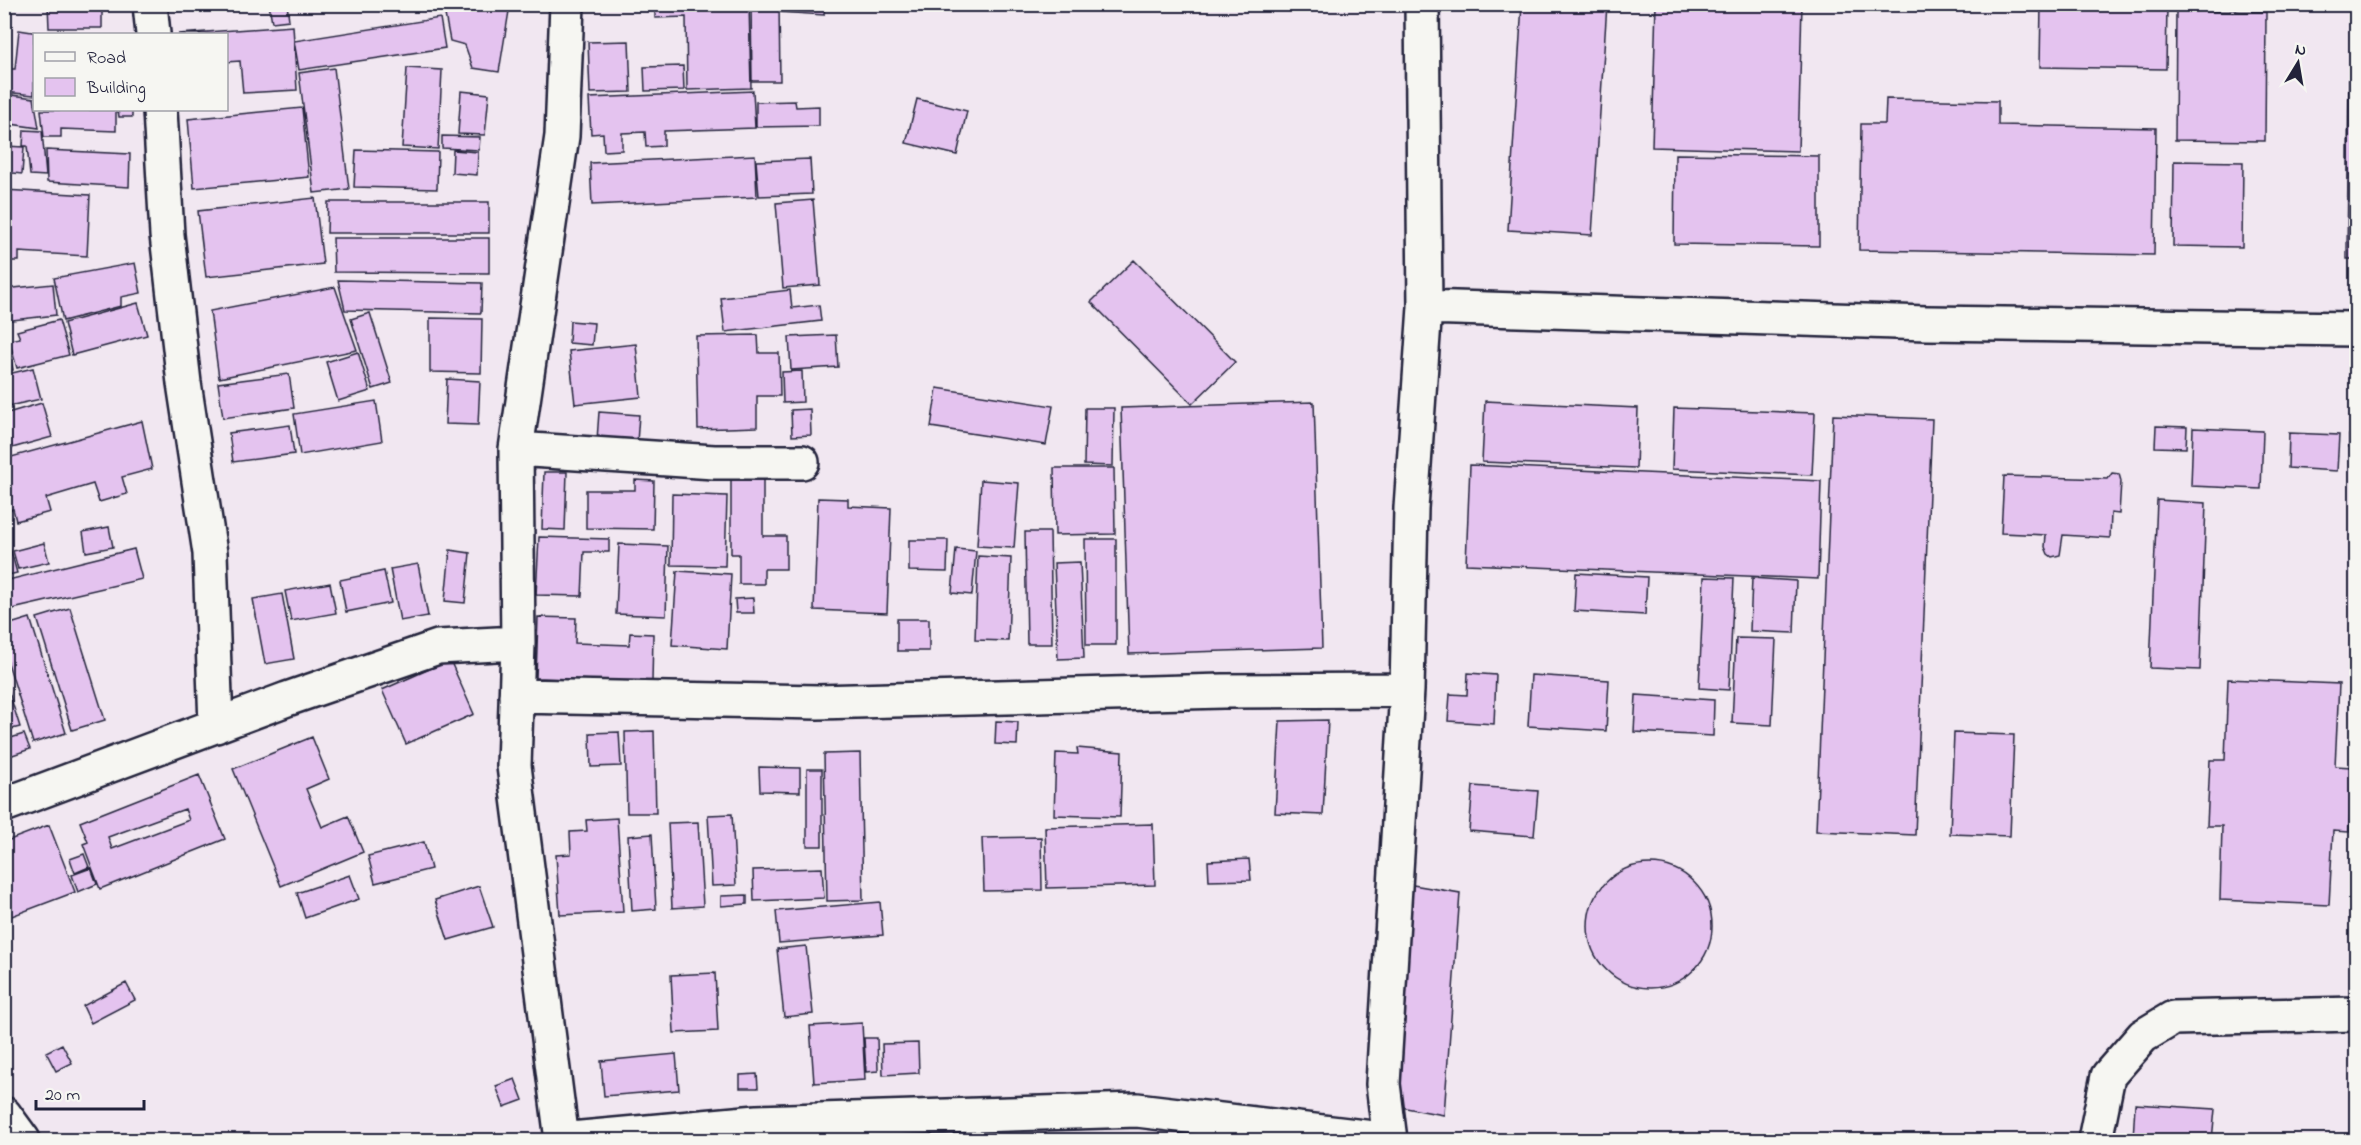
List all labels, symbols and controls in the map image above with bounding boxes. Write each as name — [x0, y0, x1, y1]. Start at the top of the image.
legend — [33, 33, 228, 111]
north arrow — [2268, 33, 2328, 93]
text: N — [2293, 37, 2308, 63]
text: Road — [87, 46, 126, 72]
text: Building — [86, 76, 146, 103]
scale bar — [36, 1073, 144, 1111]
text: 20 m — [45, 1083, 80, 1109]

